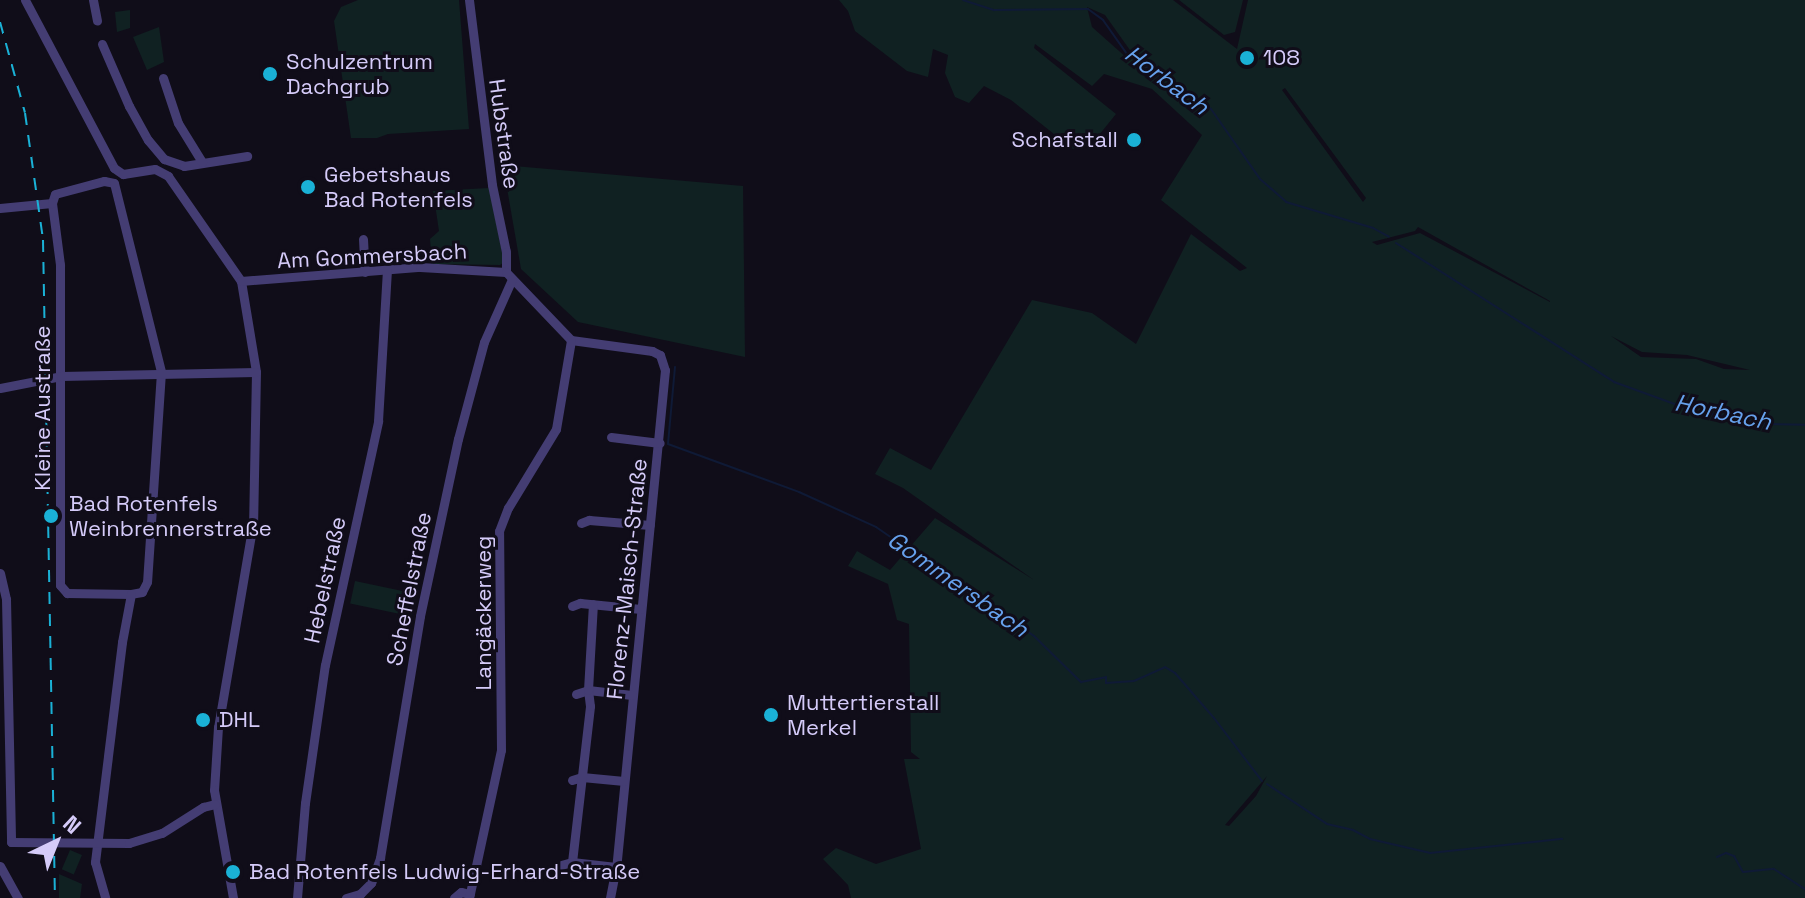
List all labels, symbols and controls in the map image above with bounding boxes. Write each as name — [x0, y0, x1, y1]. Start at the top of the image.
water label: Horbach — [1119, 39, 1215, 121]
place label: 108 — [1263, 45, 1300, 71]
place label: Schulzentrum Dachgrub — [286, 48, 433, 100]
marker: 108 — [1238, 49, 1256, 67]
marker: Schulzentrum Dachgrub — [261, 65, 279, 83]
street label: Hubstraße — [483, 77, 525, 191]
place label: Schafstall — [1012, 127, 1118, 153]
marker: Schafstall — [1125, 131, 1143, 149]
place label: Gebetshaus Bad Rotenfels — [324, 161, 473, 212]
marker: Gebetshaus Bad Rotenfels — [299, 178, 317, 196]
street label: Am Gommersbach — [276, 238, 468, 274]
street label: Kleine Austraße — [30, 325, 56, 491]
water label: Horbach — [1672, 388, 1774, 436]
street label: Florenz-Maisch-Straße — [601, 457, 653, 701]
place label: Bad Rotenfels Weinbrennerstraße — [69, 490, 272, 542]
marker: Bad Rotenfels Weinbrennerstraße — [40, 505, 62, 527]
street label: Scheffelstraße — [381, 510, 437, 668]
street label: Hebelstraße — [299, 514, 351, 646]
water label: Gommersbach — [882, 525, 1034, 643]
street label: Langäckerweg — [471, 536, 497, 690]
place label: Muttertierstall Merkel — [787, 689, 939, 740]
marker: Muttertierstall Merkel — [762, 706, 780, 724]
place label: DHL — [219, 707, 260, 733]
marker: DHL — [194, 711, 212, 729]
north arrow — [16, 802, 96, 882]
text: N — [57, 809, 87, 840]
place label: Bad Rotenfels Ludwig-Erhard-Straße — [249, 859, 640, 885]
marker: Bad Rotenfels Ludwig-Erhard-Straße — [224, 863, 242, 881]

